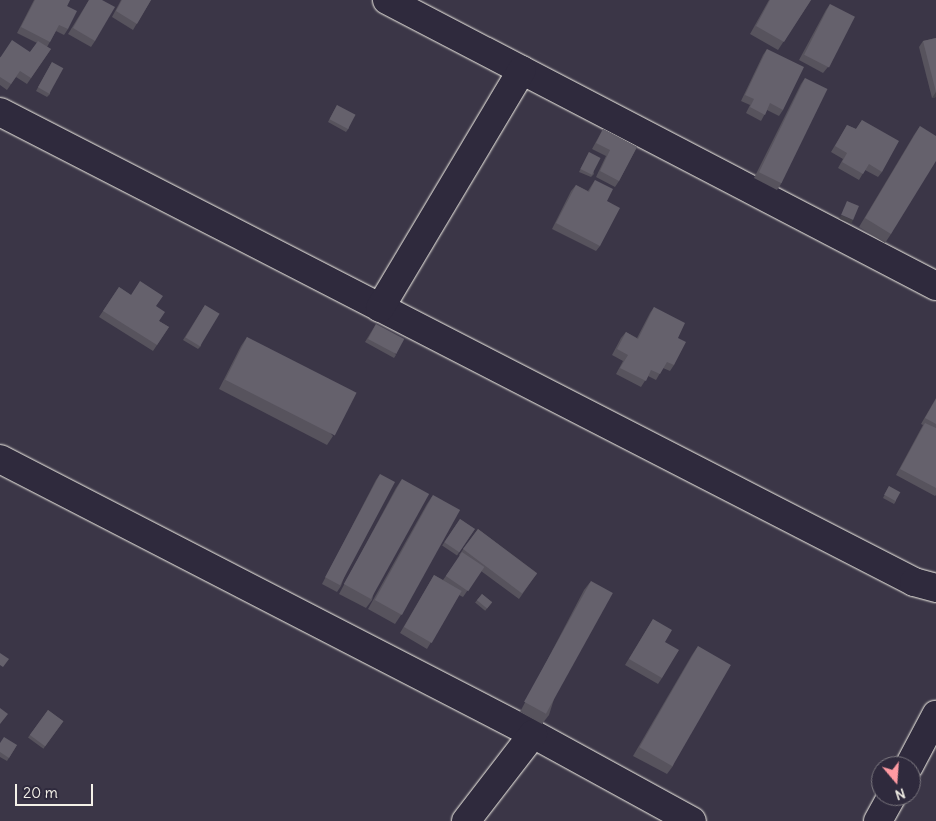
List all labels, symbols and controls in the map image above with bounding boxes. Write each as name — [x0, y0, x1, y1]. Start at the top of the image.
north arrow — [871, 756, 921, 806]
scale bar — [18, 774, 95, 806]
text: 20 m — [23, 783, 58, 802]
text: N — [893, 784, 908, 804]

